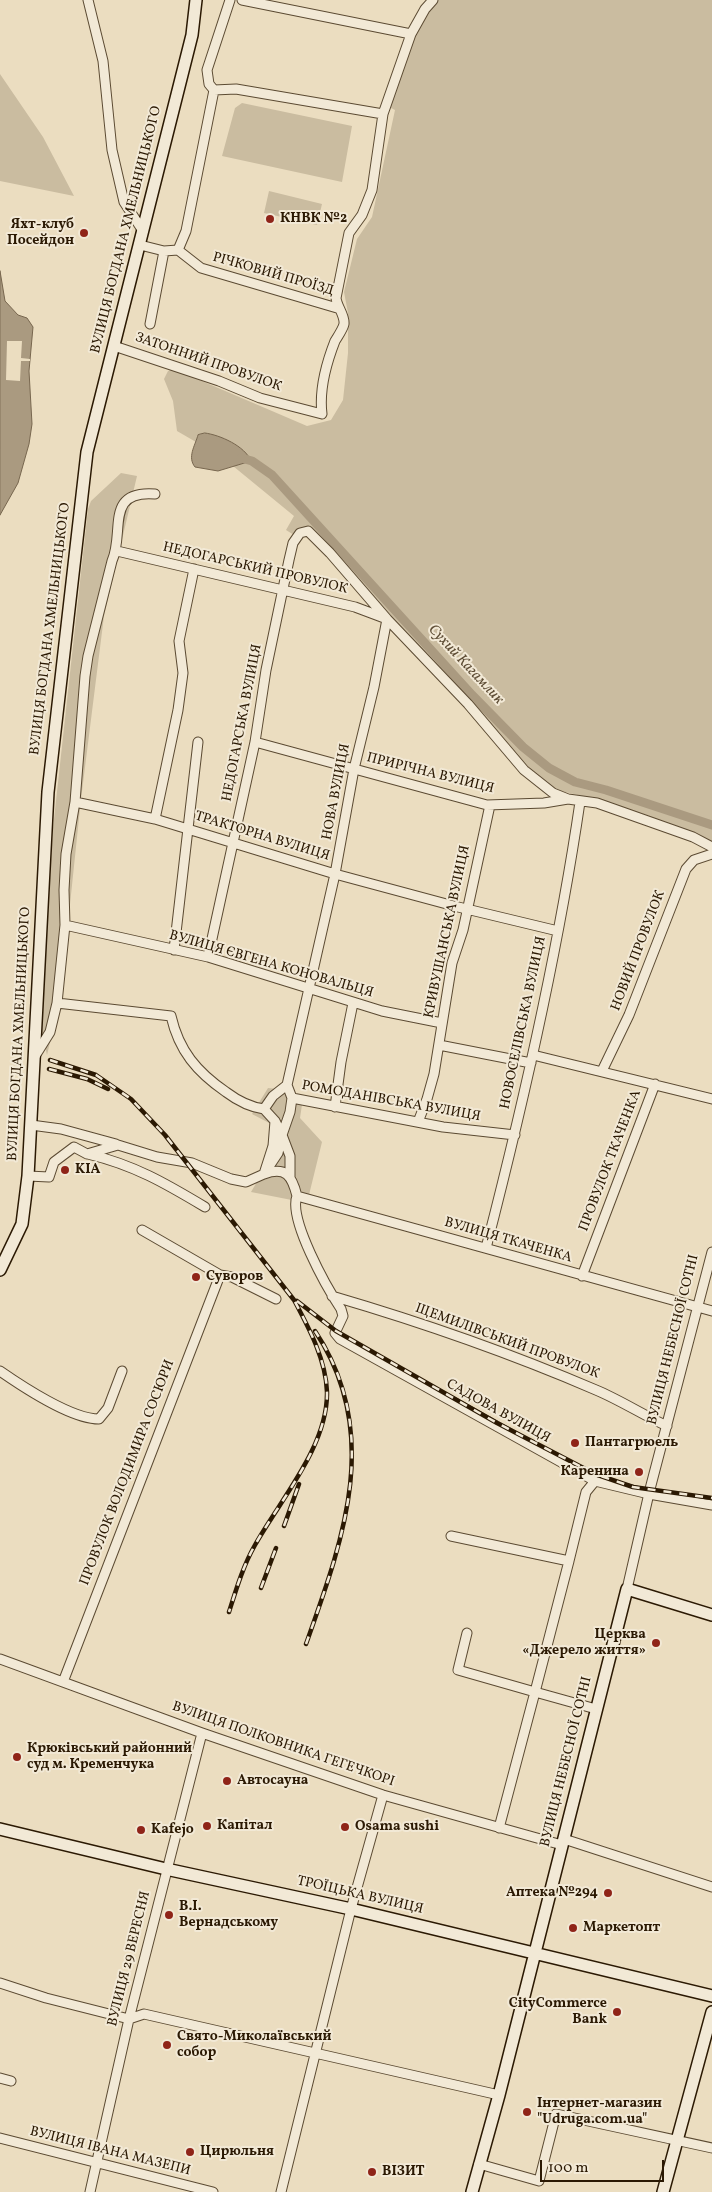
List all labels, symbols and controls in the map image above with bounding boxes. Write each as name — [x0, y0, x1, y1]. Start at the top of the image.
street label: ВУЛИЦЯ БОГДАНА ХМЕЛЬНИЦЬКОГО — [88, 105, 166, 355]
place label: КНВК №2 — [280, 211, 347, 227]
marker: КНВК №2 — [264, 213, 276, 225]
place label: Яхт-клуб Посейдон — [7, 217, 74, 250]
marker: Яхт-клуб Посейдон — [78, 227, 90, 239]
street label: РІЧКОВИЙ ПРОЇЗД — [210, 250, 336, 300]
street label: ЗАТОННИЙ ПРОВУЛОК — [133, 330, 283, 396]
street label: ВУЛИЦЯ БОГДАНА ХМЕЛЬНИЦЬКОГО — [27, 502, 75, 756]
street label: НЕДОГАРСЬКИЙ ПРОВУЛОК — [161, 540, 349, 598]
water label: Сухий Кагамлик — [423, 621, 507, 709]
street label: НЕДОГАРСЬКА ВУЛИЦЯ — [219, 643, 267, 803]
street label: НОВА ВУЛИЦЯ — [319, 742, 355, 842]
street label: ПРИРІЧНА ВУЛИЦЯ — [364, 750, 496, 798]
street label: ТРАКТОРНА ВУЛИЦЯ — [192, 808, 332, 866]
street label: КРИВУШАНСЬКА ВУЛИЦЯ — [421, 844, 475, 1020]
street label: НОВИЙ ПРОВУЛОК — [608, 888, 670, 1014]
street label: ВУЛИЦЯ БОГДАНА ХМЕЛЬНИЦЬКОГО — [5, 906, 35, 1162]
street label: ВУЛИЦЯ ЄВГЕНА КОНОВАЛЬЦЯ — [167, 928, 375, 1002]
street label: НОВОСЕЛІВСЬКА ВУЛИЦЯ — [497, 935, 551, 1111]
street label: РОМОДАНІВСЬКА ВУЛИЦЯ — [300, 1078, 482, 1126]
street label: ПРОВУЛОК ТКАЧЕНКА — [576, 1088, 646, 1234]
place label: KIA — [75, 1162, 100, 1178]
marker: KIA — [59, 1164, 71, 1176]
street label: ВУЛИЦЯ ТКАЧЕНКА — [442, 1215, 574, 1267]
street label: ВУЛИЦЯ НЕБЕСНОЇ СОТНІ — [645, 1253, 703, 1427]
place label: Суворов — [206, 1269, 263, 1285]
marker: Суворов — [190, 1271, 202, 1283]
street label: ЩЕМИЛІВСЬКИЙ ПРОВУЛОК — [413, 1301, 601, 1383]
street label: ПРОВУЛОК ВОЛОДИМИРА СОСЮРИ — [77, 1358, 179, 1588]
street label: САДОВА ВУЛИЦЯ — [443, 1376, 553, 1448]
place label: Пантагрюель — [585, 1435, 678, 1451]
marker: Пантагрюель — [569, 1437, 581, 1449]
place label: Каренина — [560, 1464, 629, 1480]
marker: Каренина — [633, 1466, 645, 1478]
place label: Церква «Джерело життя» — [522, 1627, 646, 1660]
marker: Церква «Джерело життя» — [650, 1637, 662, 1649]
street label: ВУЛИЦЯ НЕБЕСНОЇ СОТНІ — [538, 1675, 596, 1849]
street label: ВУЛИЦЯ ПОЛКОВНИКА ГЕГЕЧКОРІ — [170, 1699, 396, 1791]
place label: Крюківський районний суд м. Кременчука — [27, 1741, 192, 1774]
marker: Крюківський районний суд м. Кременчука — [11, 1751, 23, 1763]
place label: Автосауна — [237, 1773, 308, 1789]
marker: Автосауна — [221, 1775, 233, 1787]
place label: Капітал — [217, 1818, 272, 1834]
place label: Osama sushi — [355, 1819, 439, 1835]
marker: Капітал — [201, 1820, 213, 1832]
marker: Osama sushi — [339, 1821, 351, 1833]
place label: Kafejo — [151, 1822, 194, 1838]
marker: Kafejo — [135, 1824, 147, 1836]
street label: ТРОЇЦЬКА ВУЛИЦЯ — [295, 1873, 425, 1919]
place label: Аптека №294 — [506, 1885, 598, 1901]
marker: Аптека №294 — [602, 1887, 614, 1899]
street label: ВУЛИЦЯ 29 ВЕРЕСНЯ — [105, 1890, 155, 2028]
place label: В.І. Вернадському — [179, 1899, 278, 1931]
marker: В.І. Вернадському — [163, 1909, 175, 1921]
place label: Маркетопт — [583, 1920, 660, 1936]
marker: Маркетопт — [567, 1922, 579, 1934]
place label: CityCommerce Bank — [509, 1996, 607, 2028]
marker: CityCommerce Bank — [611, 2006, 623, 2018]
place label: Свято-Миколаївський собор — [177, 2029, 331, 2062]
marker: Свято-Миколаївський собор — [161, 2039, 173, 2051]
place label: Iнтернет-магазин "Udruga.com.ua" — [537, 2096, 662, 2128]
marker: Iнтернет-магазин "Udruga.com.ua" — [521, 2106, 533, 2118]
street label: ВУЛИЦЯ ІВАНА МАЗЕПИ — [28, 2124, 192, 2180]
place label: Цирюльня — [200, 2144, 274, 2160]
marker: Цирюльня — [184, 2146, 196, 2158]
scale bar — [542, 2150, 666, 2182]
text: 100 m — [548, 2158, 588, 2179]
place label: ВІЗИТ — [382, 2164, 425, 2180]
marker: ВІЗИТ — [366, 2166, 378, 2178]

